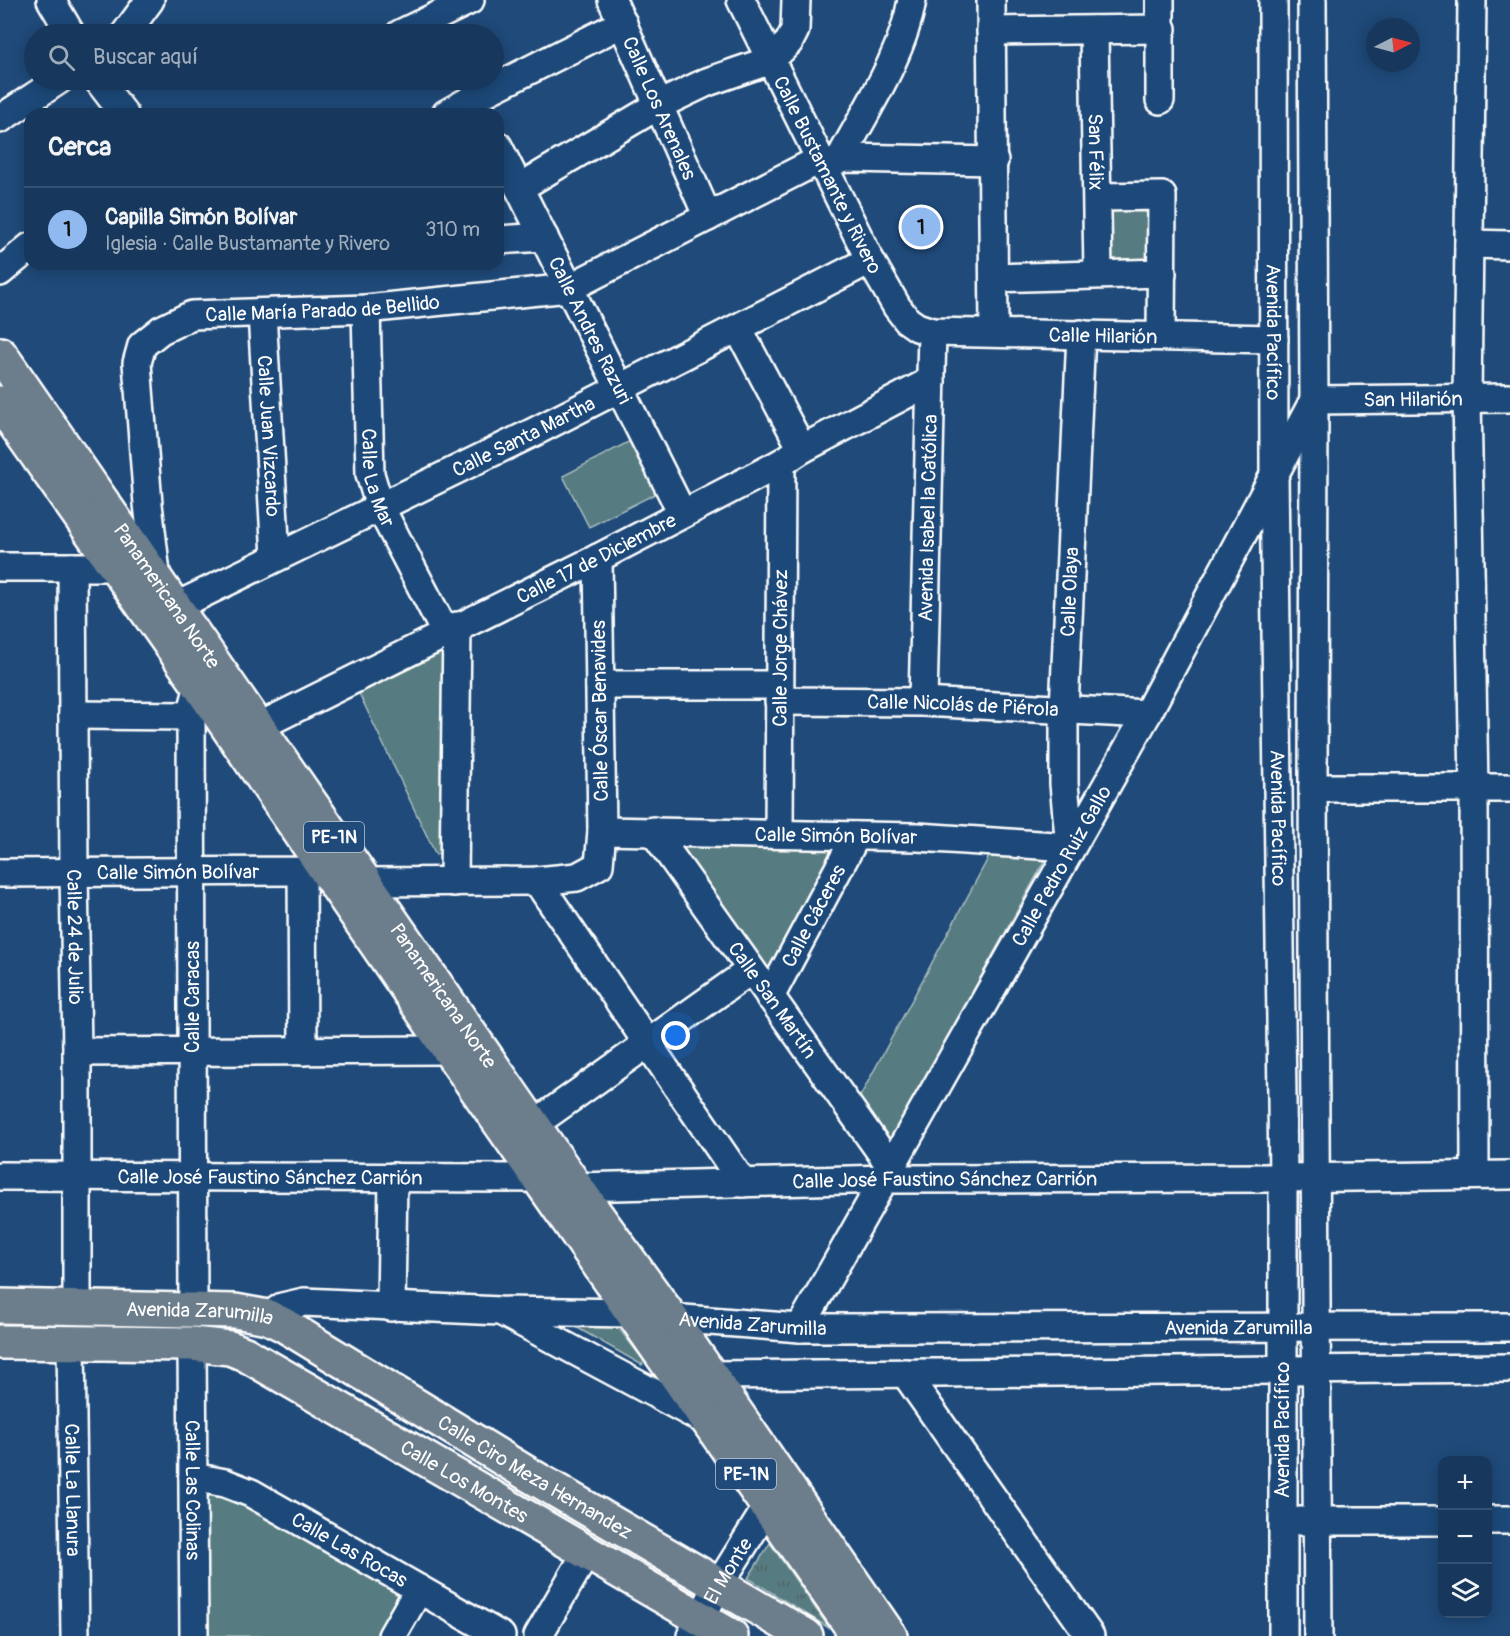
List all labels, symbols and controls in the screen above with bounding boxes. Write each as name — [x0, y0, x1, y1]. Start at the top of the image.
north arrow — [1366, 18, 1420, 72]
search box — [24, 24, 504, 90]
street label: Calle Los Arenales — [617, 32, 702, 184]
icon: search — [45, 41, 78, 74]
text: Buscar aquí — [93, 43, 198, 71]
street label: Calle Bustamante y Rivero — [768, 71, 888, 278]
street label: San Félix — [1083, 113, 1109, 191]
text: Cerca — [48, 131, 111, 163]
text: Capilla Simón Bolívar — [105, 203, 297, 231]
pin: 1 — [902, 204, 940, 250]
text: 1 — [64, 217, 71, 242]
text: 310 m — [425, 217, 480, 242]
text: Iglesia · Calle Bustamante y Rivero — [105, 231, 390, 256]
street label: Calle Andres Razuri — [543, 252, 638, 408]
street label: Avenida Pacífico — [1261, 264, 1286, 401]
street label: Calle María Parado de Bellido — [205, 289, 441, 327]
street label: Calle Hilarión — [1049, 322, 1158, 349]
street label: Calle Juan Vizcardo — [252, 354, 286, 518]
street label: San Hilarión — [1363, 386, 1463, 412]
street label: Calle Santa Martha — [448, 390, 599, 482]
street label: Avenida Isabel la Católica — [912, 414, 942, 622]
street label: Calle La Mar — [356, 428, 401, 531]
street label: Calle 17 de Diciembre — [512, 507, 681, 609]
street label: Panamericana Norte — [108, 518, 226, 673]
street label: Calle Olaya — [1055, 546, 1084, 637]
street label: Calle Jorge Chávez — [767, 569, 793, 727]
street label: Calle Óscar Benavides — [586, 620, 614, 802]
street label: Calle Nicolás de Piérola — [867, 689, 1059, 722]
street label: Avenida Pacífico — [1265, 750, 1292, 887]
street label: Calle Pedro Ruiz Gallo — [1006, 781, 1117, 951]
street label: Calle Simón Bolívar — [755, 821, 917, 849]
road number: PE-1N — [304, 822, 364, 852]
street label: Calle Simón Bolívar — [97, 859, 259, 885]
street label: Calle Cáceres — [776, 860, 851, 971]
street label: Calle 24 de Julio — [61, 869, 89, 1005]
street label: Panamericana Norte — [385, 918, 503, 1073]
street label: Calle San Martín — [723, 937, 823, 1063]
street label: Calle Caracas — [180, 941, 205, 1053]
your location — [661, 1021, 690, 1050]
street label: Calle José Faustino Sánchez Carrión — [117, 1164, 423, 1190]
street label: Calle José Faustino Sánchez Carrión — [792, 1166, 1097, 1194]
street label: Avenida Zarumilla — [126, 1296, 279, 1331]
street label: Avenida Zarumilla — [678, 1306, 826, 1341]
street label: Avenida Zarumilla — [1164, 1315, 1312, 1340]
street label: Avenida Pacífico — [1270, 1362, 1295, 1498]
street label: Calle Ciro Meza Hernandez — [433, 1409, 637, 1545]
street label: Calle Las Colinas — [180, 1420, 206, 1560]
street label: Calle La Llanura — [60, 1423, 86, 1557]
street label: Calle Los Montes — [396, 1434, 533, 1528]
map controls — [1438, 1456, 1492, 1618]
button: + — [1438, 1456, 1492, 1510]
road number: PE-1N — [716, 1459, 776, 1489]
street label: Calle Las Rocas — [287, 1506, 412, 1593]
button: − — [1438, 1510, 1492, 1564]
street label: El Monte — [698, 1533, 758, 1608]
button: layers — [1438, 1564, 1492, 1618]

